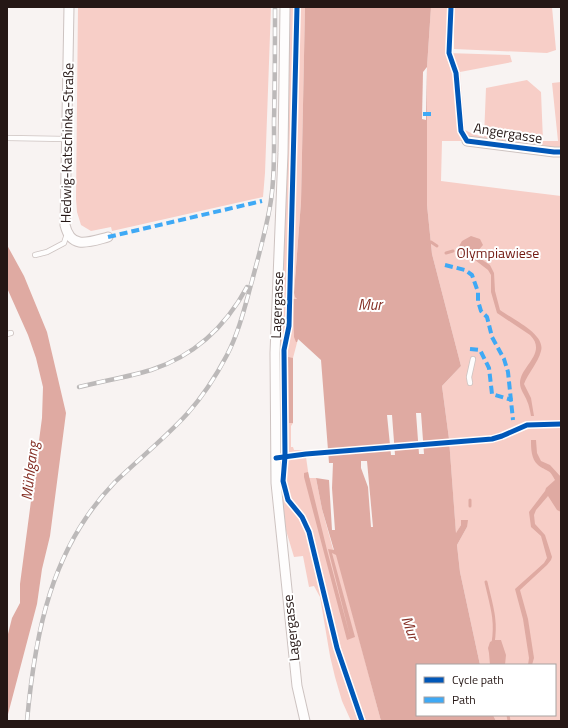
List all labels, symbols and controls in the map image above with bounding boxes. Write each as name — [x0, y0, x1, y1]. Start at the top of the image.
street label: Hedwig-Katschinka-Straße — [55, 63, 78, 223]
street label: Angergasse — [472, 117, 544, 148]
park label: Olympiawiese — [457, 242, 539, 263]
street label: Lagergasse — [265, 271, 288, 339]
water label: Mur — [358, 293, 384, 316]
water label: Mühlgang — [15, 438, 45, 502]
street label: Lagergasse — [277, 594, 304, 662]
water label: Mur — [396, 613, 426, 645]
legend — [416, 664, 556, 716]
text: Cycle path — [452, 670, 504, 689]
text: Path — [452, 690, 476, 709]

